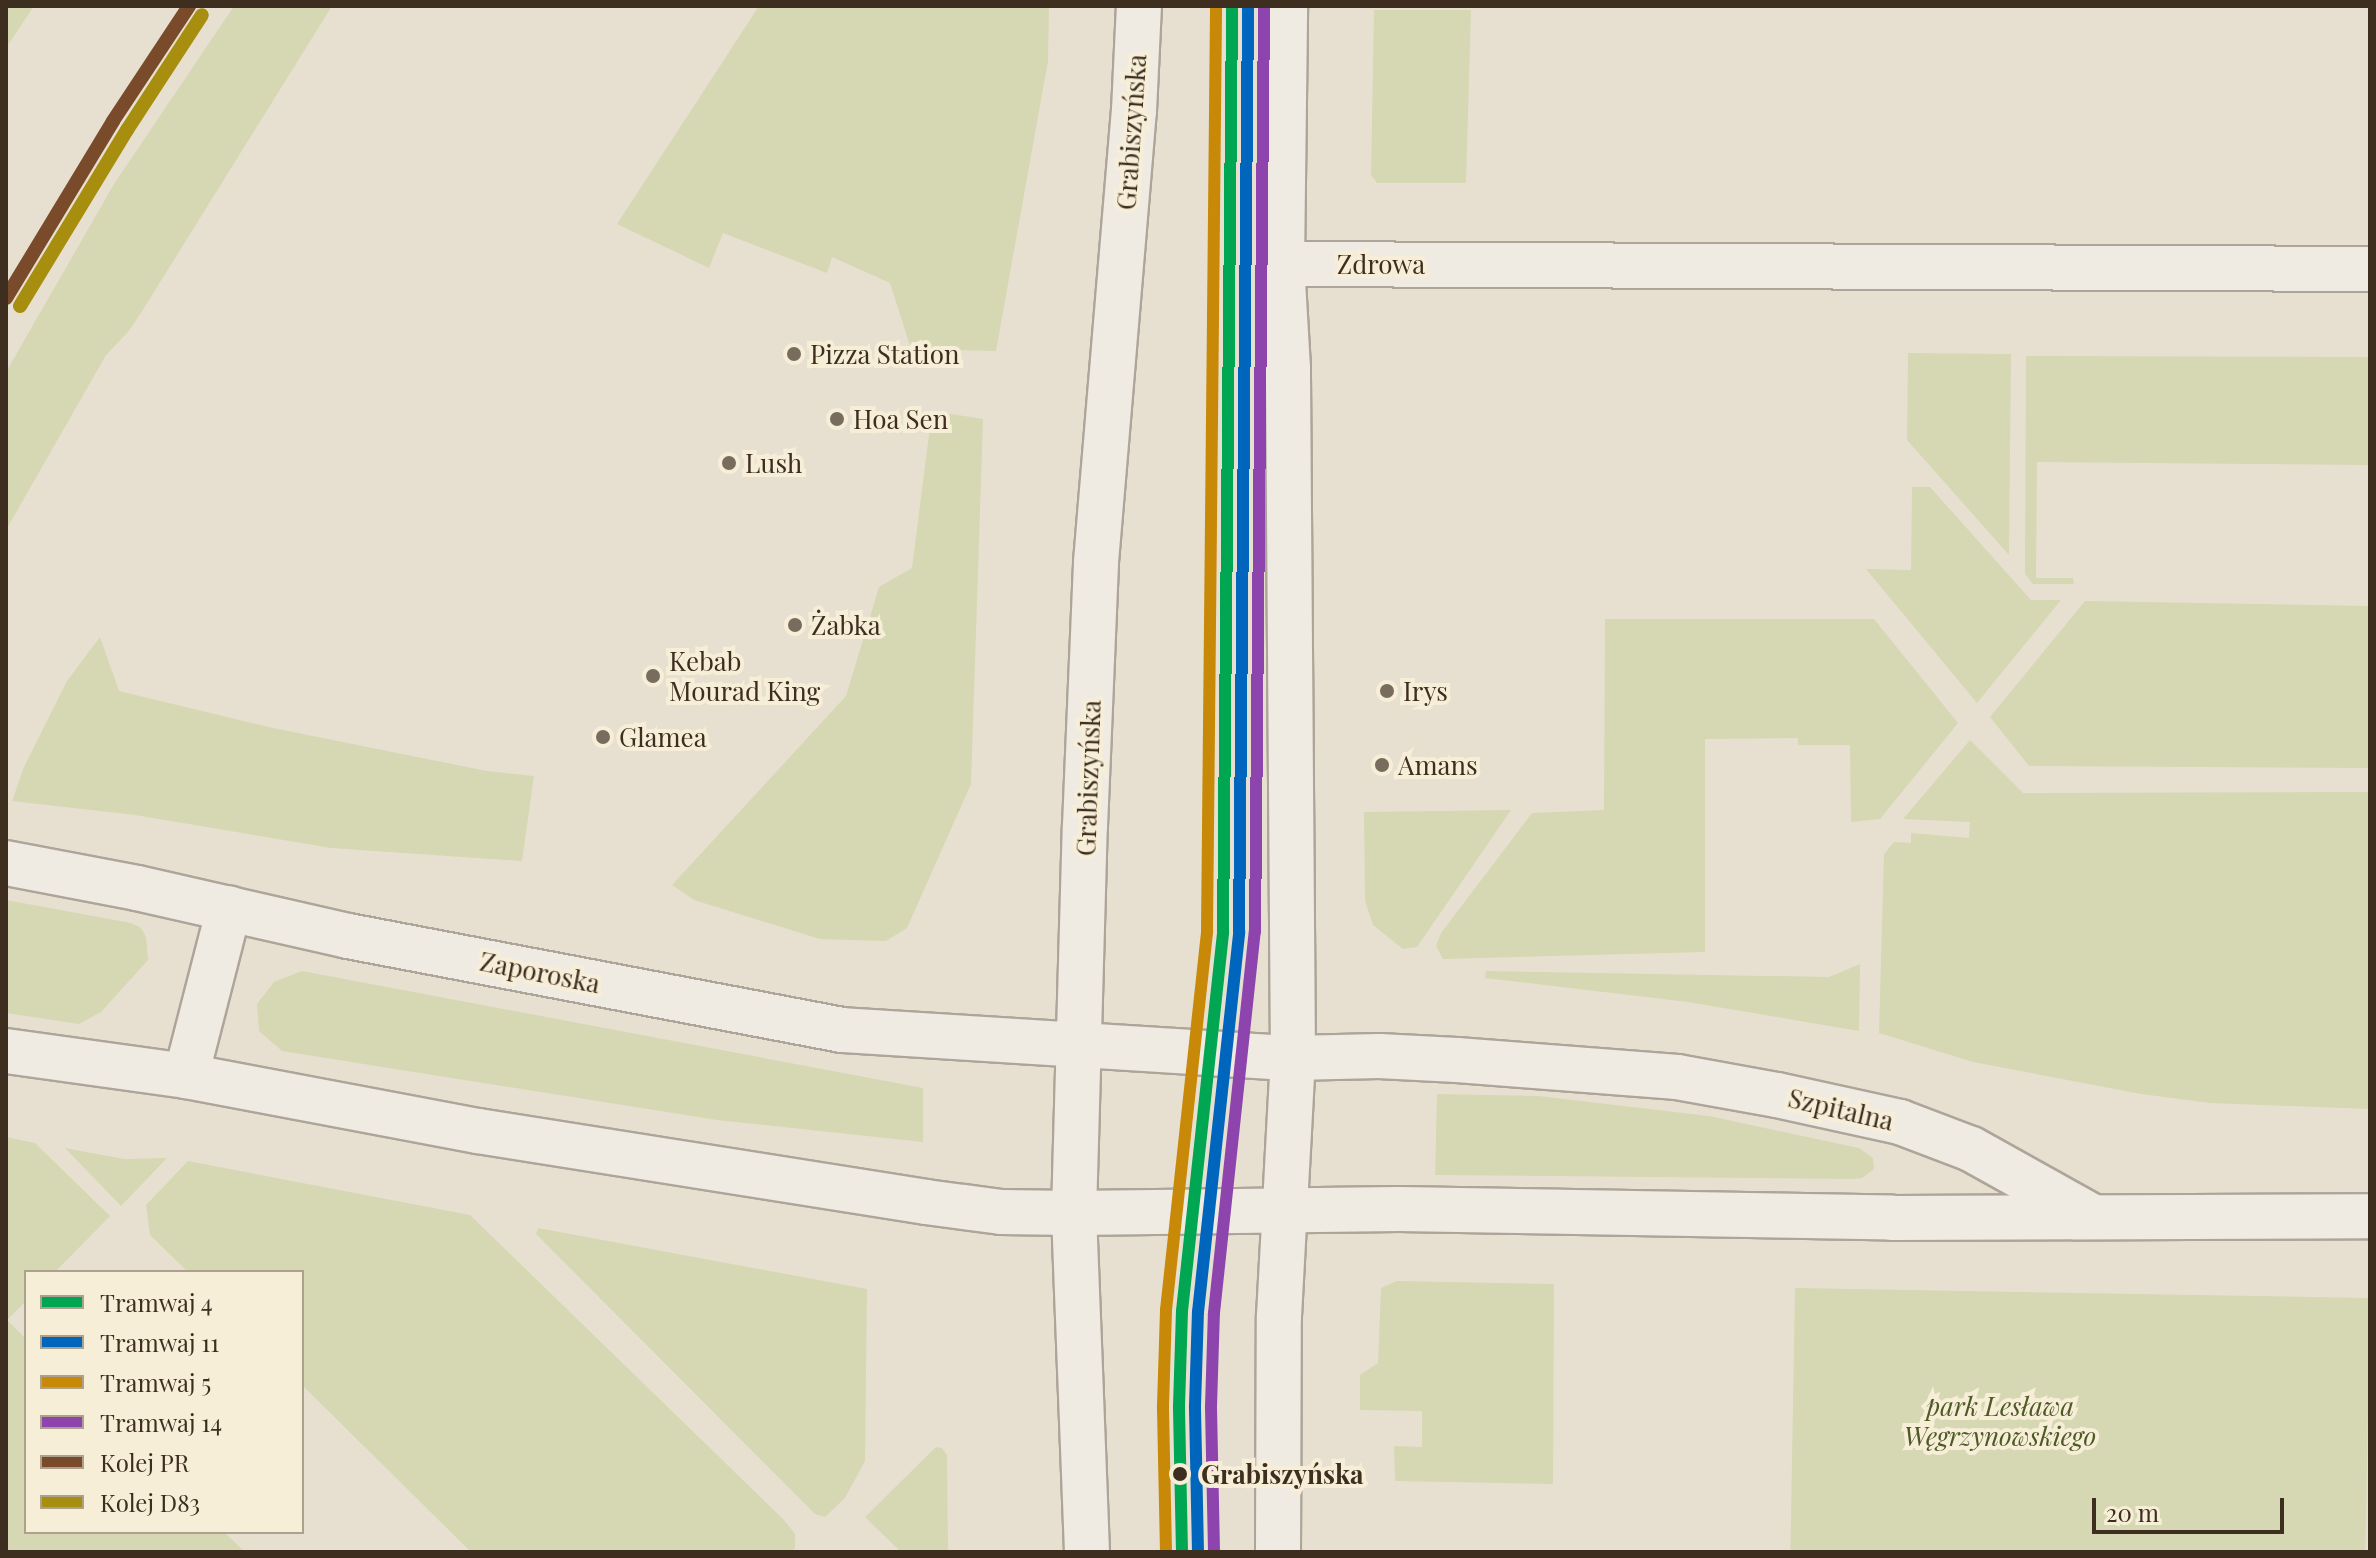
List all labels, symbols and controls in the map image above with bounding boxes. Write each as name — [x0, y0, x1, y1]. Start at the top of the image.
street label: Grabiszyńska — [1110, 53, 1152, 211]
street label: Zdrowa — [1337, 248, 1425, 280]
place label: Pizza Station — [810, 338, 960, 370]
marker: Pizza Station — [785, 345, 803, 363]
place label: Hoa Sen — [853, 403, 949, 435]
marker: Hoa Sen — [828, 410, 846, 428]
place label: Lush — [745, 447, 802, 479]
marker: Lush — [720, 454, 738, 472]
place label: Żabka — [811, 609, 881, 641]
marker: Żabka — [786, 616, 804, 634]
place label: Kebab Mourad King — [669, 645, 820, 706]
marker: Kebab Mourad King — [644, 667, 662, 685]
place label: Irys — [1403, 675, 1448, 707]
marker: Irys — [1378, 682, 1396, 700]
street label: Grabiszyńska — [1070, 699, 1106, 857]
place label: Glamea — [619, 721, 707, 753]
marker: Glamea — [594, 728, 612, 746]
place label: Amans — [1398, 749, 1478, 781]
marker: Amans — [1373, 756, 1391, 774]
street label: Zaporoska — [477, 945, 603, 999]
street label: Szpitalna — [1785, 1082, 1897, 1136]
legend — [24, 1270, 304, 1534]
text: Tramwaj 4 — [100, 1286, 213, 1318]
text: Tramwaj 11 — [100, 1326, 219, 1358]
text: Tramwaj 5 — [100, 1366, 211, 1398]
park label: park Lesława Węgrzynowskiego — [1904, 1390, 2096, 1452]
text: Tramwaj 14 — [100, 1406, 222, 1438]
text: Kolej PR — [100, 1446, 189, 1478]
place label: Grabiszyńska — [1201, 1458, 1364, 1490]
marker: Grabiszyńska — [1166, 1460, 1194, 1488]
scale bar — [2096, 1482, 2288, 1532]
text: Kolej D83 — [100, 1486, 200, 1518]
text: 20 m — [2106, 1496, 2159, 1528]

